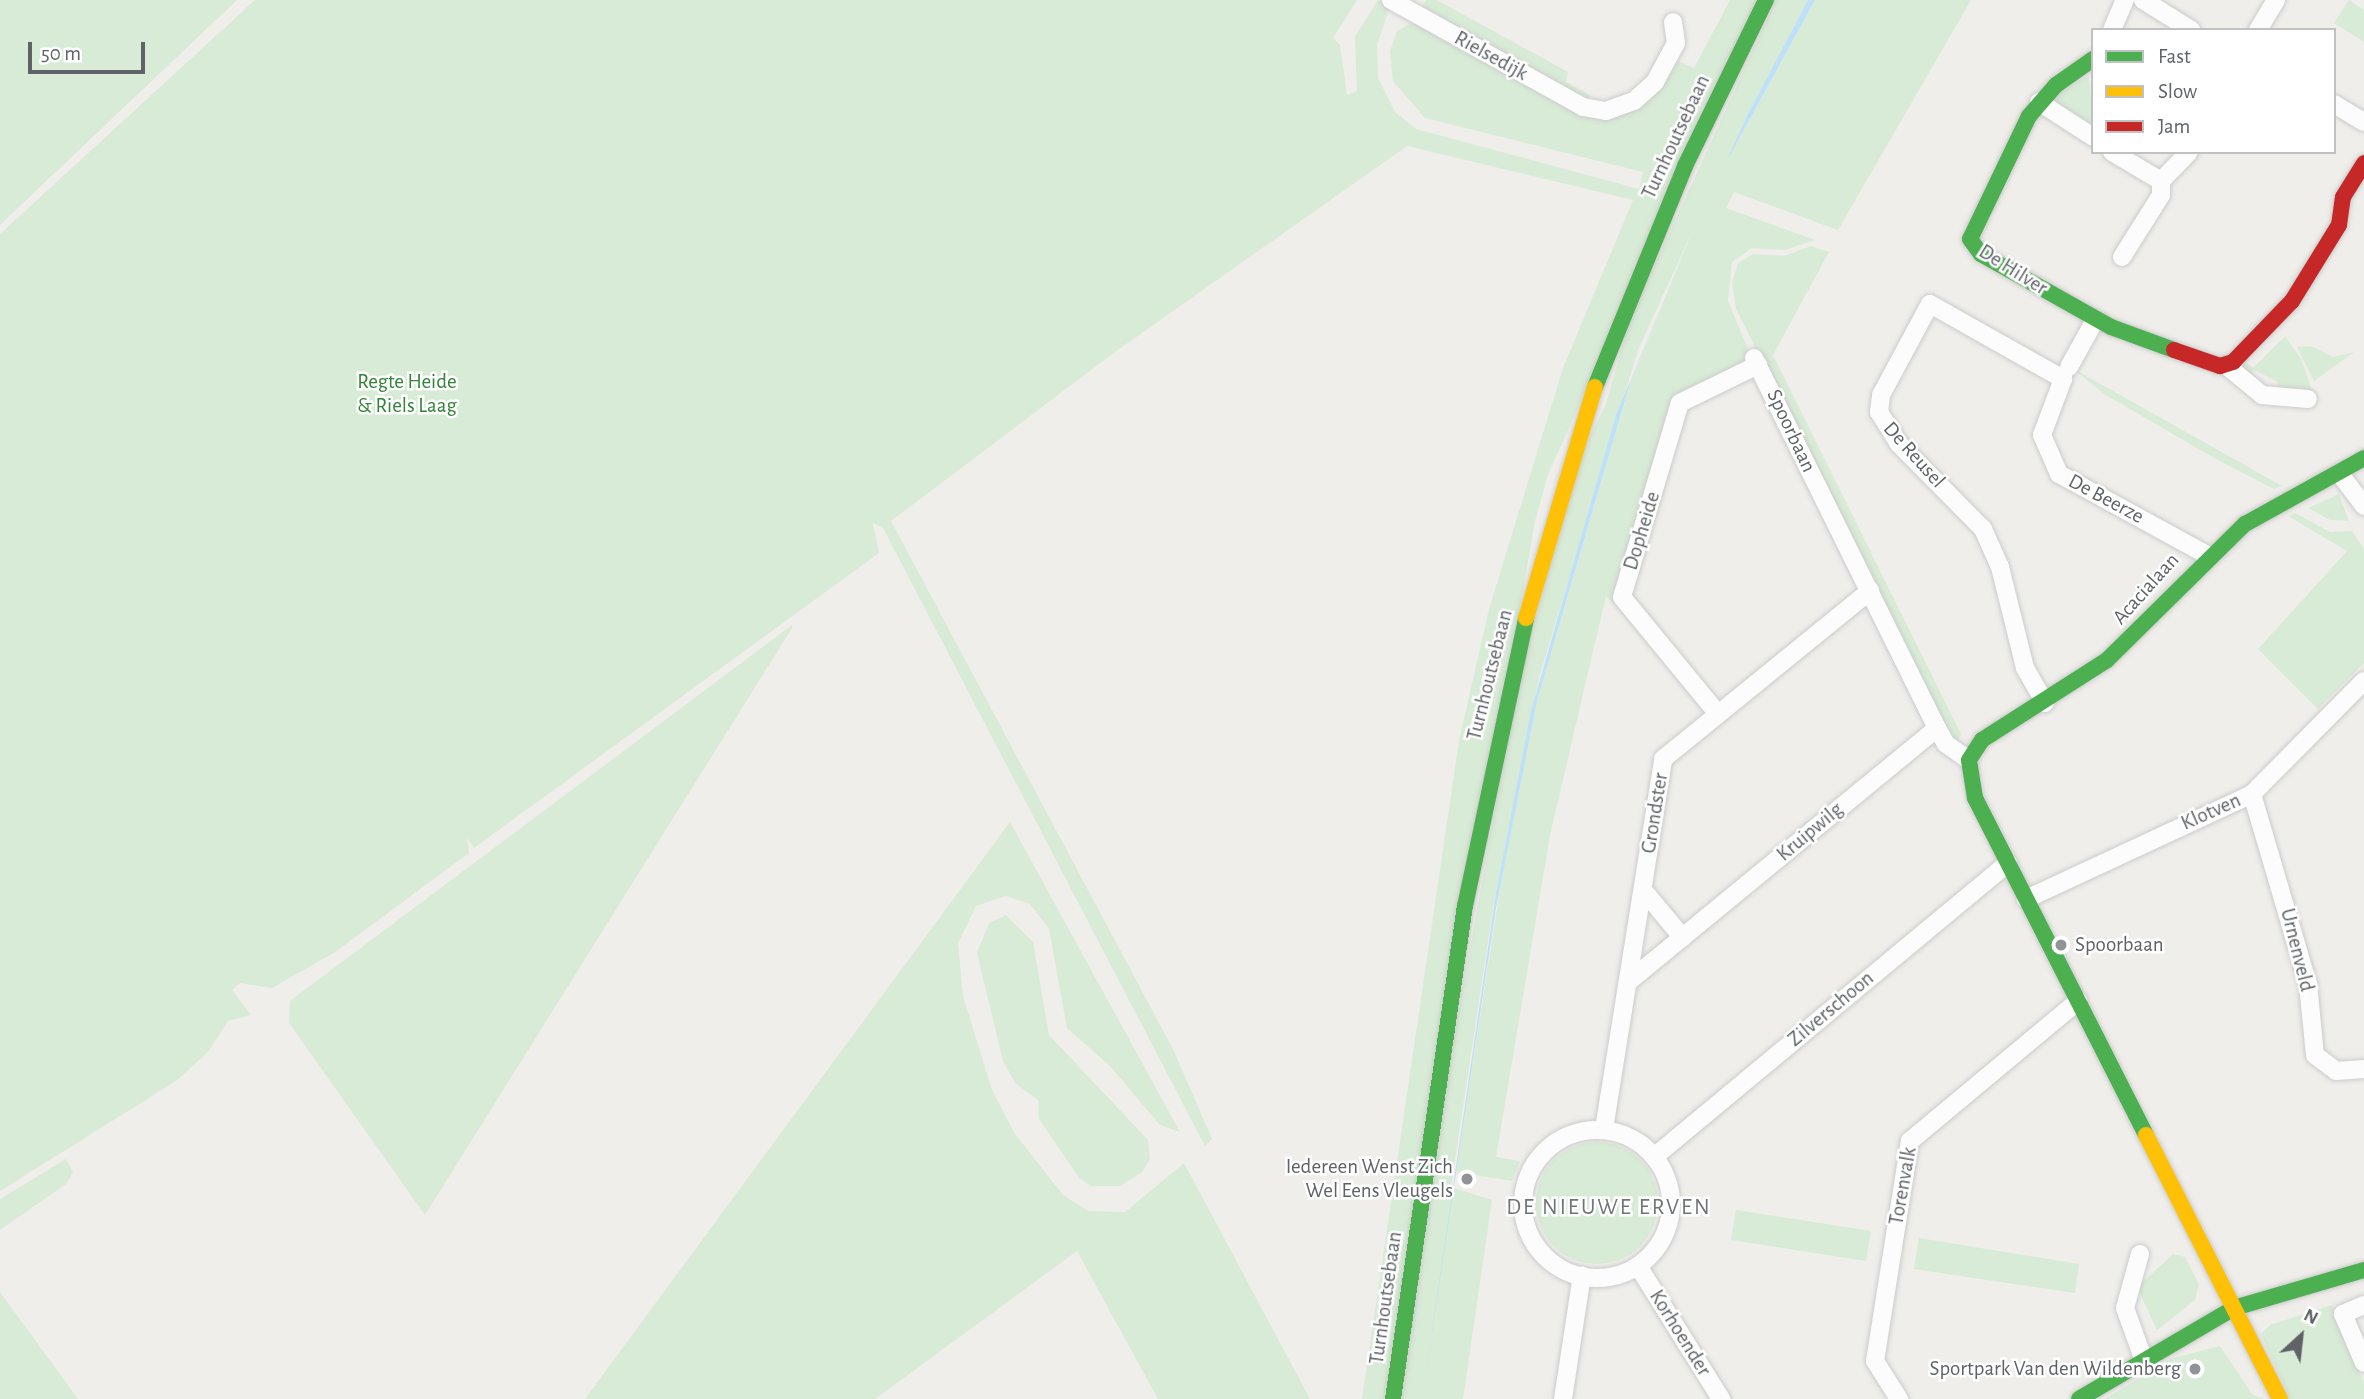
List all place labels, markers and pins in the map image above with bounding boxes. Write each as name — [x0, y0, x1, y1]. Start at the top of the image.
place label: Spoorbaan — [2075, 932, 2164, 958]
marker: Spoorbaan — [2053, 937, 2069, 953]
place label: Iedereen Wenst Zich Wel Eens Vleugels — [1286, 1154, 1453, 1204]
marker: Iedereen Wenst Zich Wel Eens Vleugels — [1459, 1171, 1475, 1187]
place label: Sportpark Van den Wildenberg — [1930, 1356, 2181, 1382]
marker: Sportpark Van den Wildenberg — [2187, 1361, 2203, 1377]

